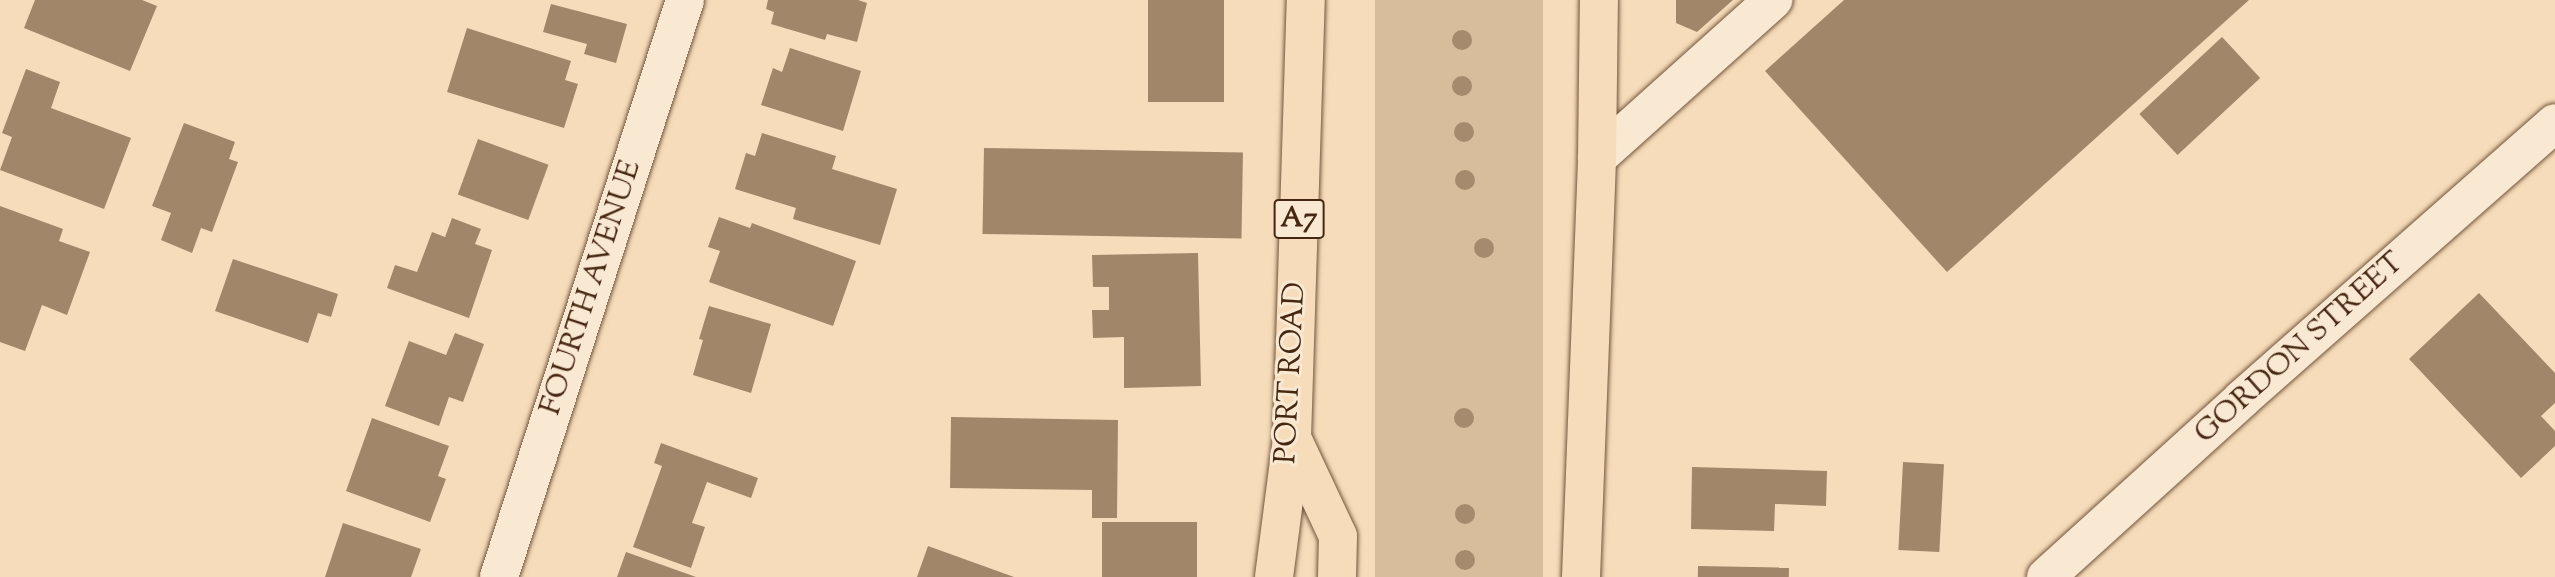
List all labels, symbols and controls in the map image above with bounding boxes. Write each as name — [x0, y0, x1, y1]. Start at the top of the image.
street label: FOURTH AVENUE — [534, 156, 650, 420]
road number: A7 — [1273, 194, 1325, 244]
street label: GORDON STREET — [2188, 246, 2412, 452]
street label: PORT ROAD — [1269, 281, 1315, 465]

